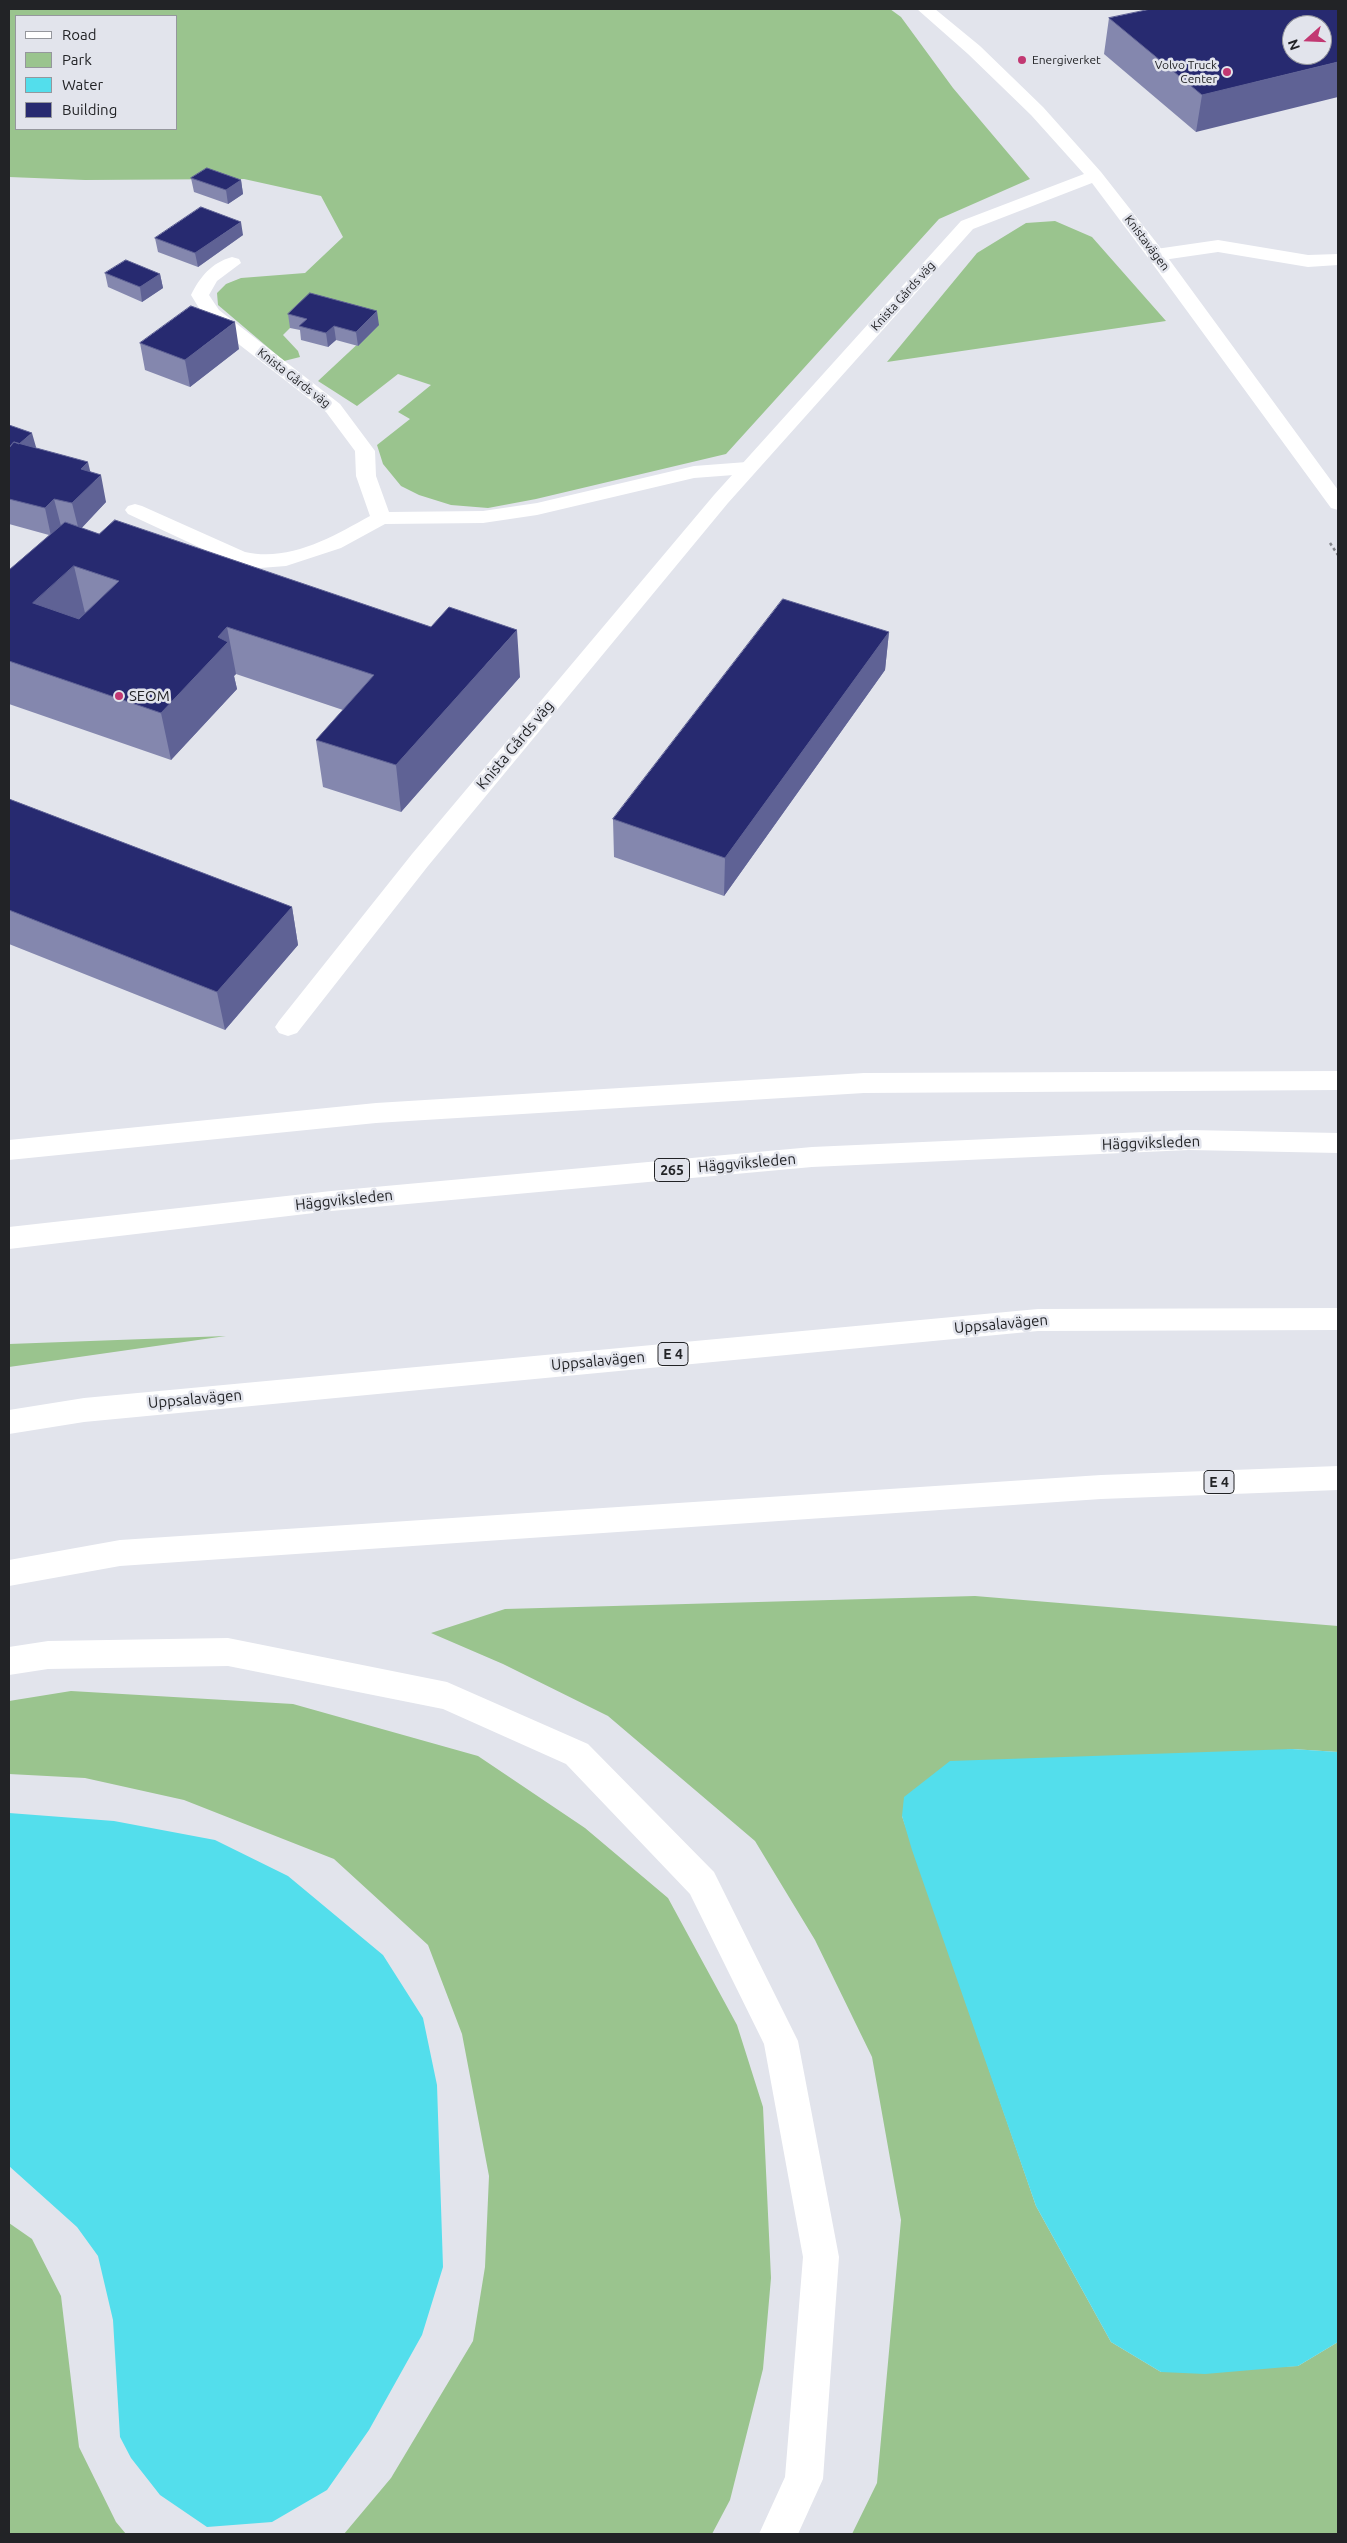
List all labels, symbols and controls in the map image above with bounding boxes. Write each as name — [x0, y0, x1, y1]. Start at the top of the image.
legend — [15, 15, 178, 130]
north arrow — [1282, 15, 1332, 65]
text: Road — [62, 26, 97, 43]
text: N — [1285, 37, 1303, 52]
text: Park — [62, 51, 92, 68]
place label: Energiverket — [1032, 53, 1101, 67]
marker: Energiverket — [1016, 54, 1028, 66]
place label: Volvo Truck Center — [1155, 58, 1217, 86]
marker: Volvo Truck Center — [1221, 66, 1233, 78]
text: Water — [62, 76, 103, 93]
text: Building — [62, 101, 117, 118]
street label: Knistavägen — [1122, 213, 1172, 273]
street label: Knista Gårds väg — [868, 258, 938, 334]
street label: Knista Gårds väg — [255, 345, 333, 411]
place label: SEOM — [129, 687, 170, 705]
marker: SEOM — [113, 690, 125, 702]
street label: Knista Gårds väg — [473, 697, 557, 793]
street label: Häggviksleden — [1102, 1132, 1200, 1154]
street label: Häggviksleden — [697, 1150, 797, 1176]
road number: 265 — [654, 1158, 690, 1182]
street label: Häggviksleden — [294, 1186, 394, 1214]
street label: Uppsalavägen — [953, 1311, 1049, 1337]
road number: E 4 — [658, 1342, 688, 1366]
street label: Uppsalavägen — [550, 1348, 646, 1374]
street label: Uppsalavägen — [147, 1386, 243, 1412]
road number: E 4 — [1204, 1470, 1234, 1494]

